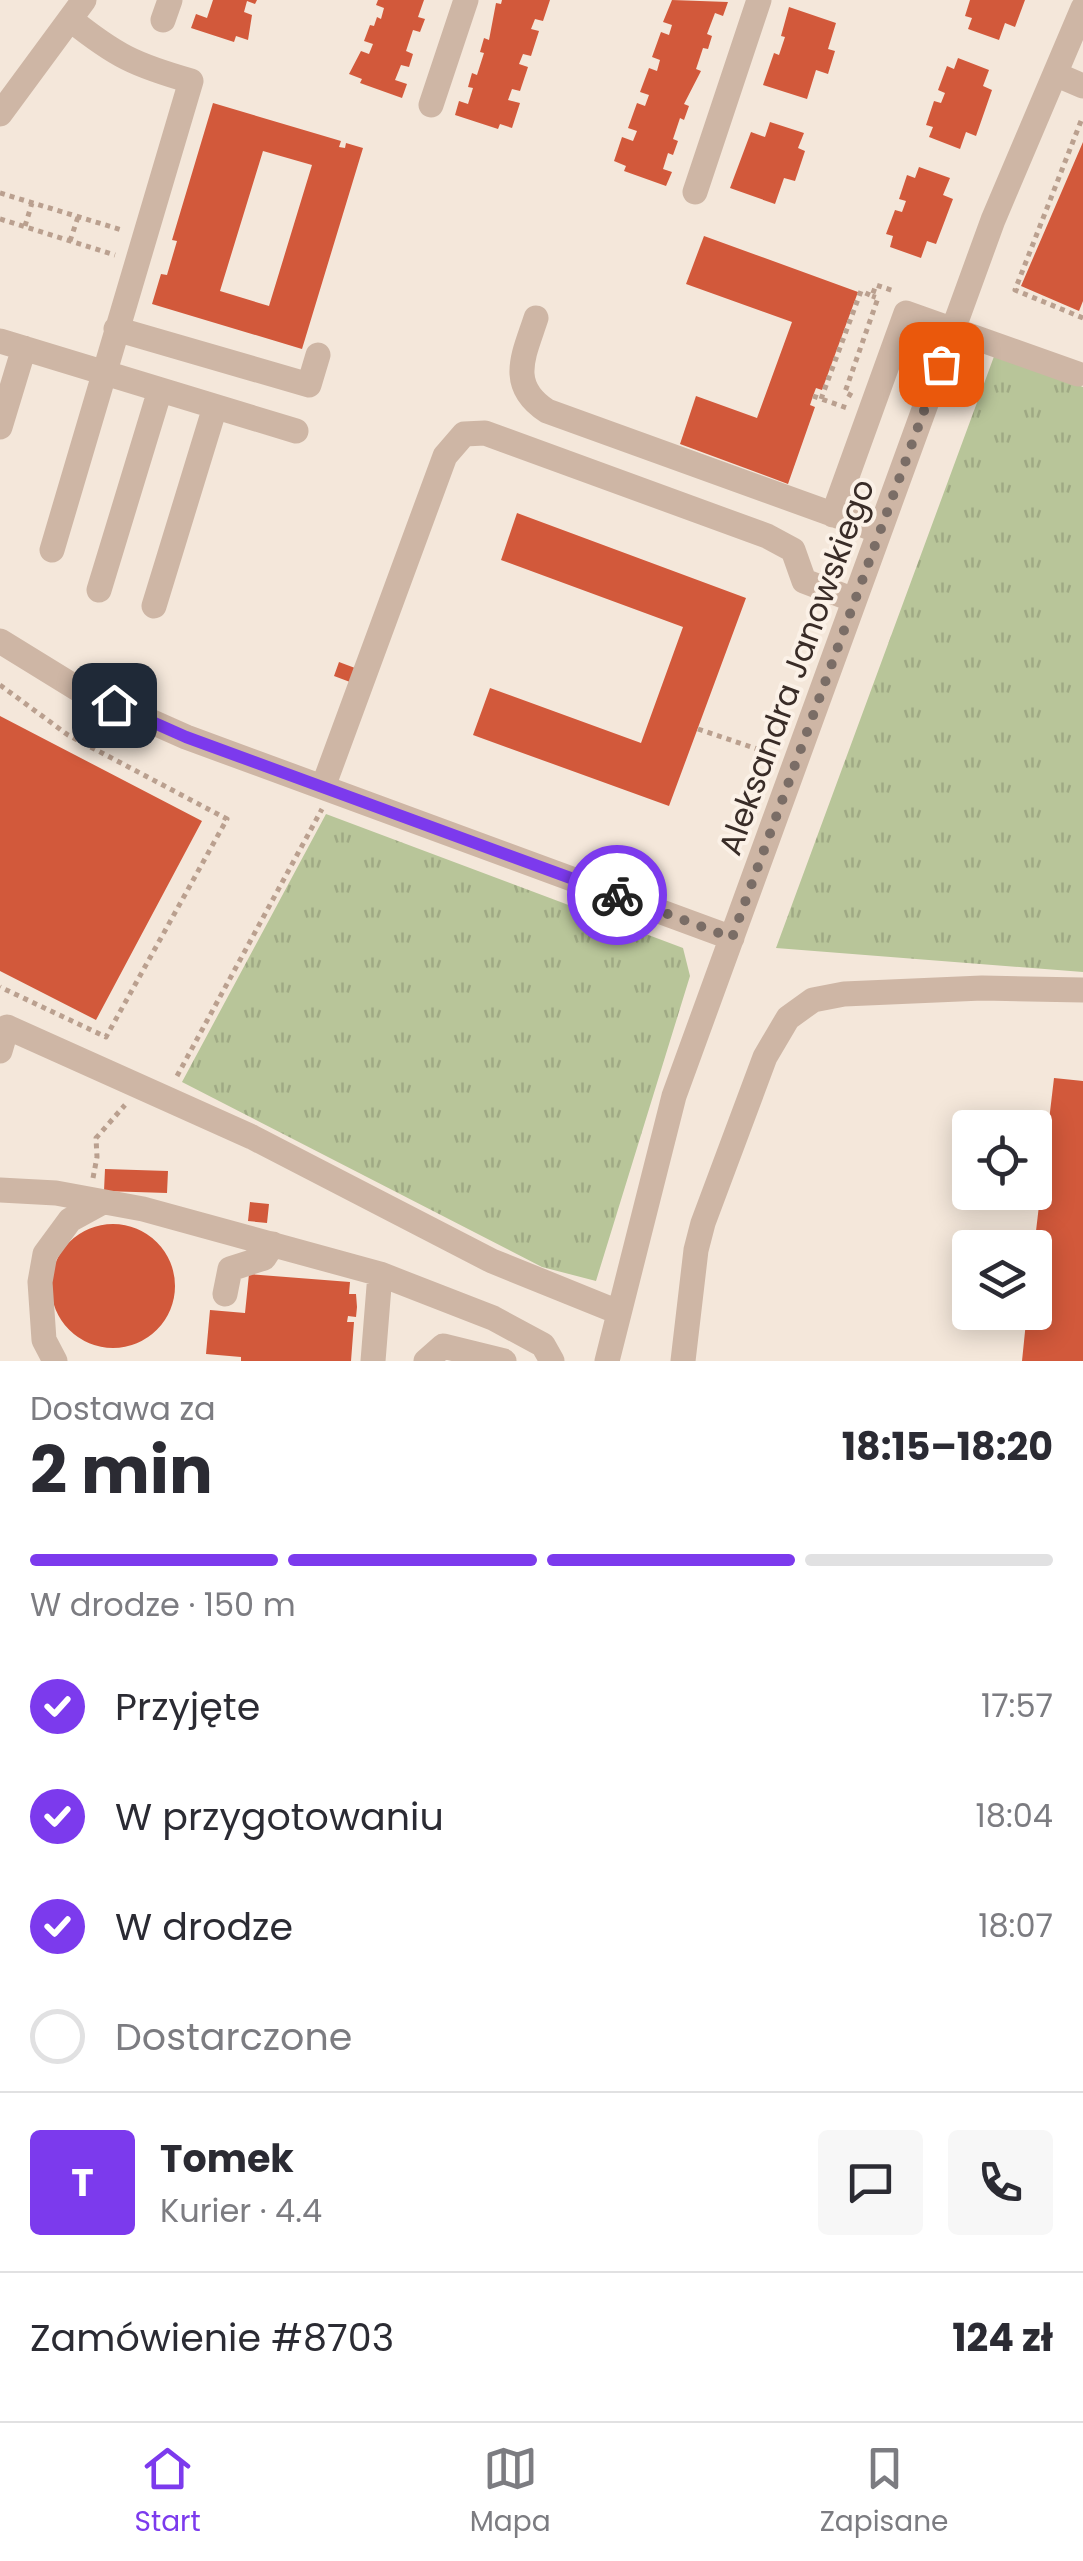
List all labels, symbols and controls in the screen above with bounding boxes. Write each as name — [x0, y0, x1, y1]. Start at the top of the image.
pin — [899, 322, 984, 407]
icon: bag — [914, 337, 969, 392]
street label: Aleksandra Janowskiego — [707, 473, 885, 861]
pin — [72, 663, 157, 748]
icon: home — [87, 678, 142, 733]
courier — [567, 845, 667, 945]
icon: bike — [590, 868, 645, 923]
map controls — [952, 1110, 1052, 1330]
button: locate — [952, 1110, 1052, 1210]
button: layers — [952, 1230, 1052, 1330]
text: Dostawa za — [30, 1386, 216, 1431]
text: 18:15–18:20 — [842, 1420, 1053, 1473]
text: 2 min — [30, 1425, 213, 1516]
text: W drodze · 150 m — [30, 1582, 296, 1627]
icon: check — [30, 1679, 85, 1734]
text: Przyjęte — [115, 1680, 260, 1733]
text: 17:57 — [981, 1683, 1053, 1728]
icon: check — [30, 1789, 85, 1844]
text: W przygotowaniu — [115, 1790, 444, 1843]
text: 18:04 — [976, 1793, 1053, 1838]
icon: check — [30, 1899, 85, 1954]
text: W drodze — [115, 1900, 293, 1953]
text: 18:07 — [978, 1903, 1053, 1948]
text: Dostarczone — [115, 2010, 352, 2063]
button: chat — [818, 2130, 923, 2235]
button: phone — [948, 2130, 1053, 2235]
text: Tomek — [160, 2132, 294, 2185]
text: T — [71, 2156, 94, 2209]
text: Kurier · 4.4 — [160, 2188, 322, 2233]
text: Zamówienie #8703 — [30, 2311, 394, 2364]
text: 124 zł — [952, 2311, 1053, 2364]
tab: Start — [135, 2441, 201, 2543]
tab: Mapa — [470, 2441, 551, 2543]
tab: Zapisane — [820, 2441, 948, 2543]

